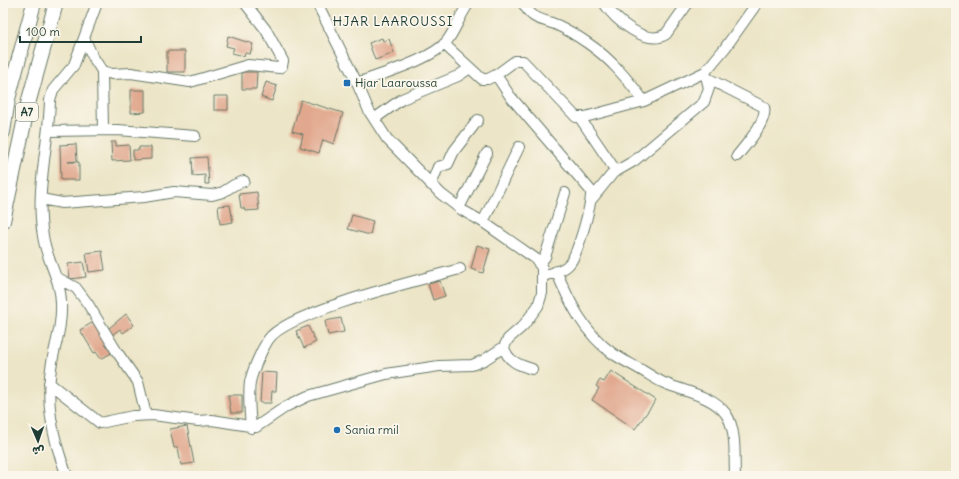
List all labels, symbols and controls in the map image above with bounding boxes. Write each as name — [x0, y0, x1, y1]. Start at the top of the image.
district label: HJAR LAAROUSSI — [333, 13, 453, 30]
scale bar — [20, 18, 141, 44]
text: 100 m — [26, 24, 60, 39]
place label: Hjar Laaroussa — [355, 75, 437, 90]
marker: Hjar Laaroussa — [342, 78, 352, 88]
road number: A7 — [16, 103, 38, 121]
north arrow — [18, 421, 58, 461]
place label: Sania rmil — [345, 422, 399, 437]
marker: Sania rmil — [332, 425, 342, 435]
text: ش — [32, 444, 45, 458]

